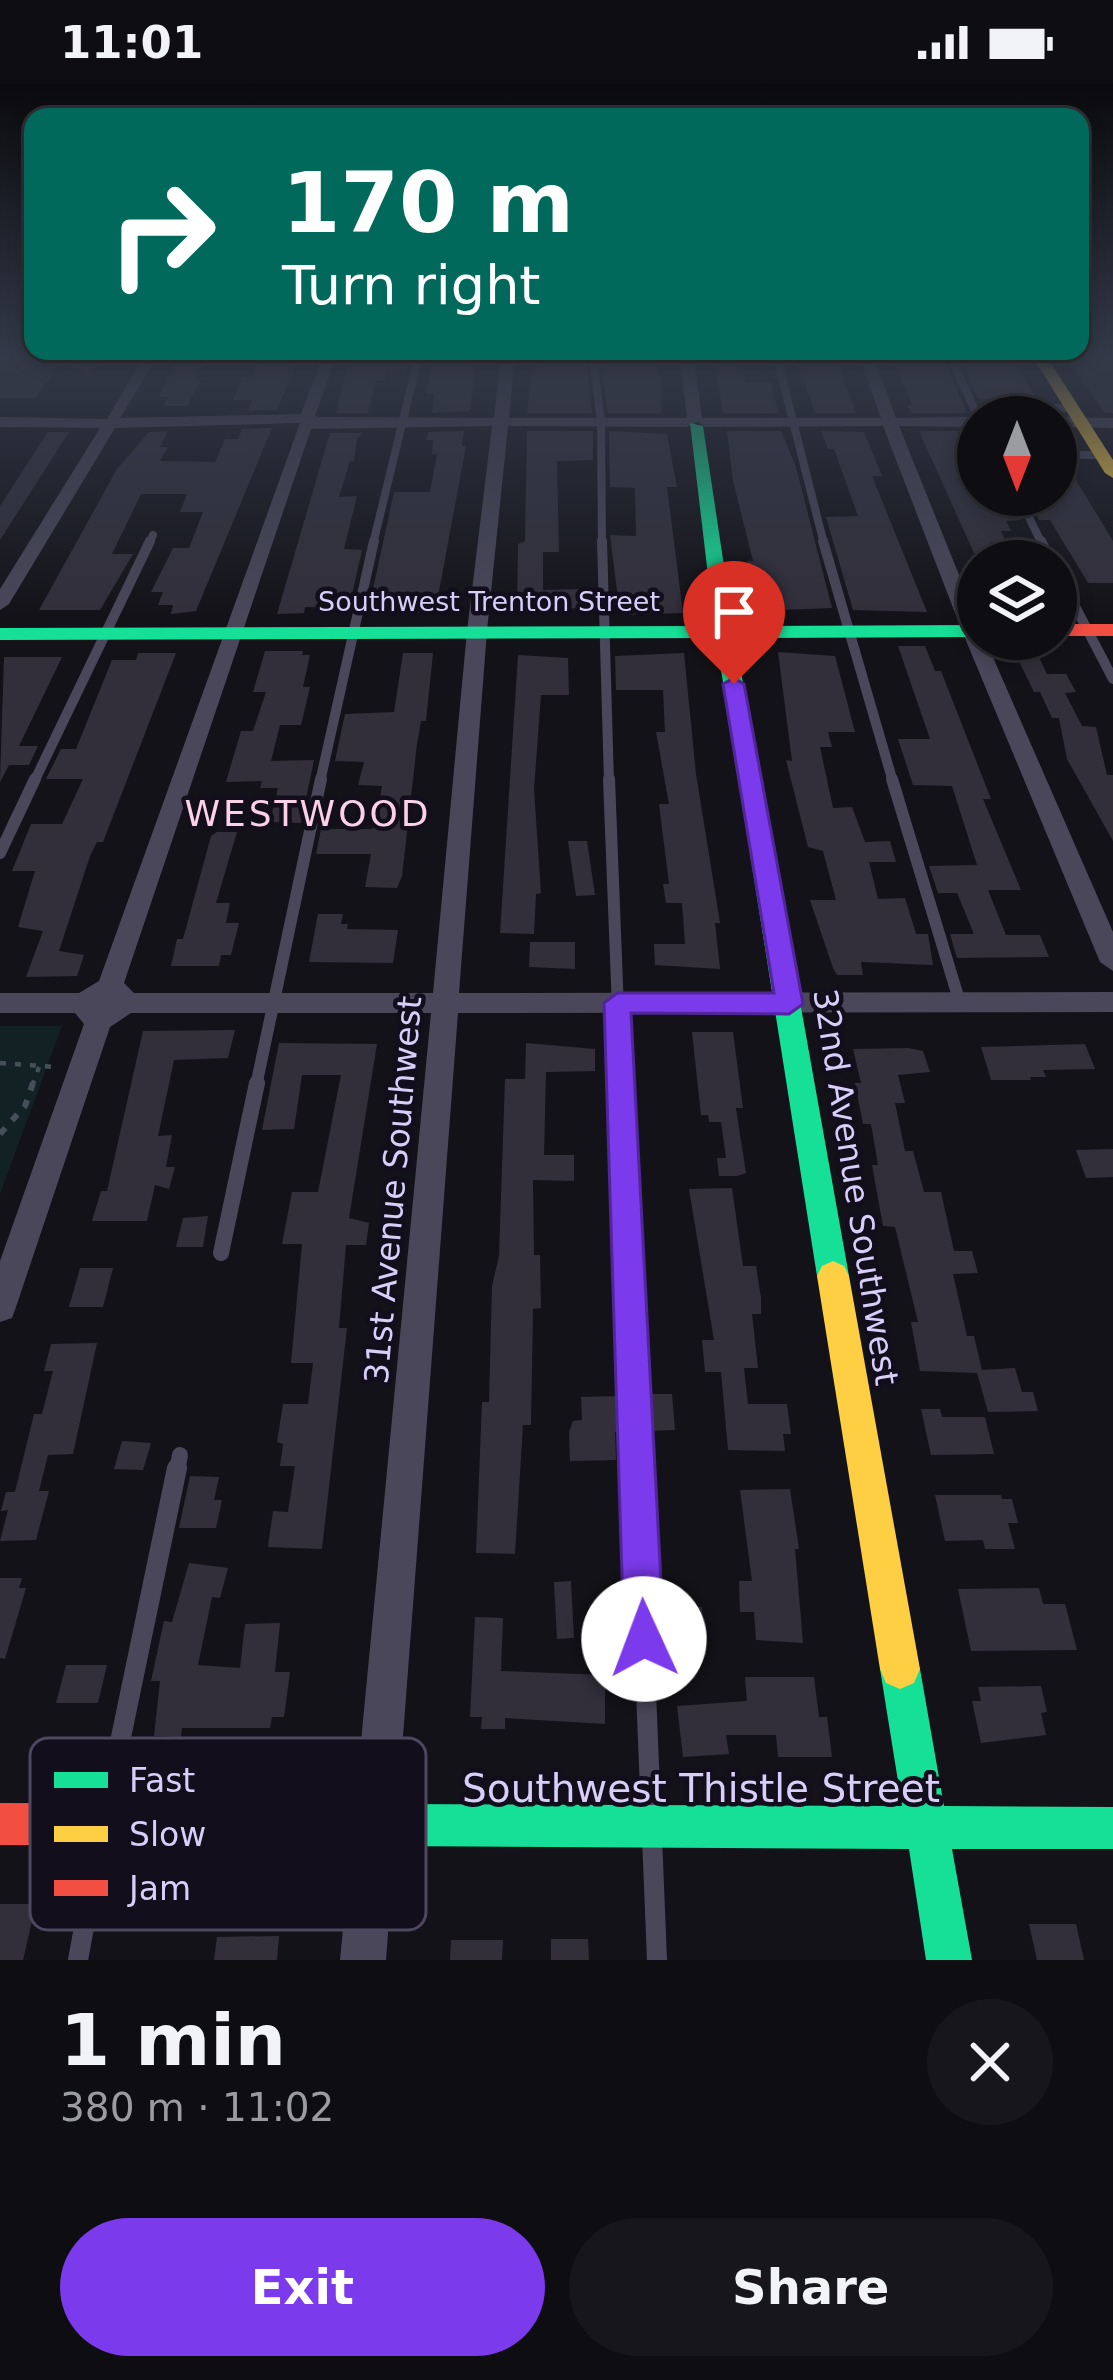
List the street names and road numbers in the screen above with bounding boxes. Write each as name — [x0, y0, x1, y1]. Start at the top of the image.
street label: Southwest Trenton Street — [318, 586, 660, 617]
street label: 32nd Avenue Southwest — [805, 986, 907, 1388]
street label: 31st Avenue Southwest — [357, 994, 429, 1385]
street label: Southwest Thistle Street — [462, 1766, 940, 1811]

